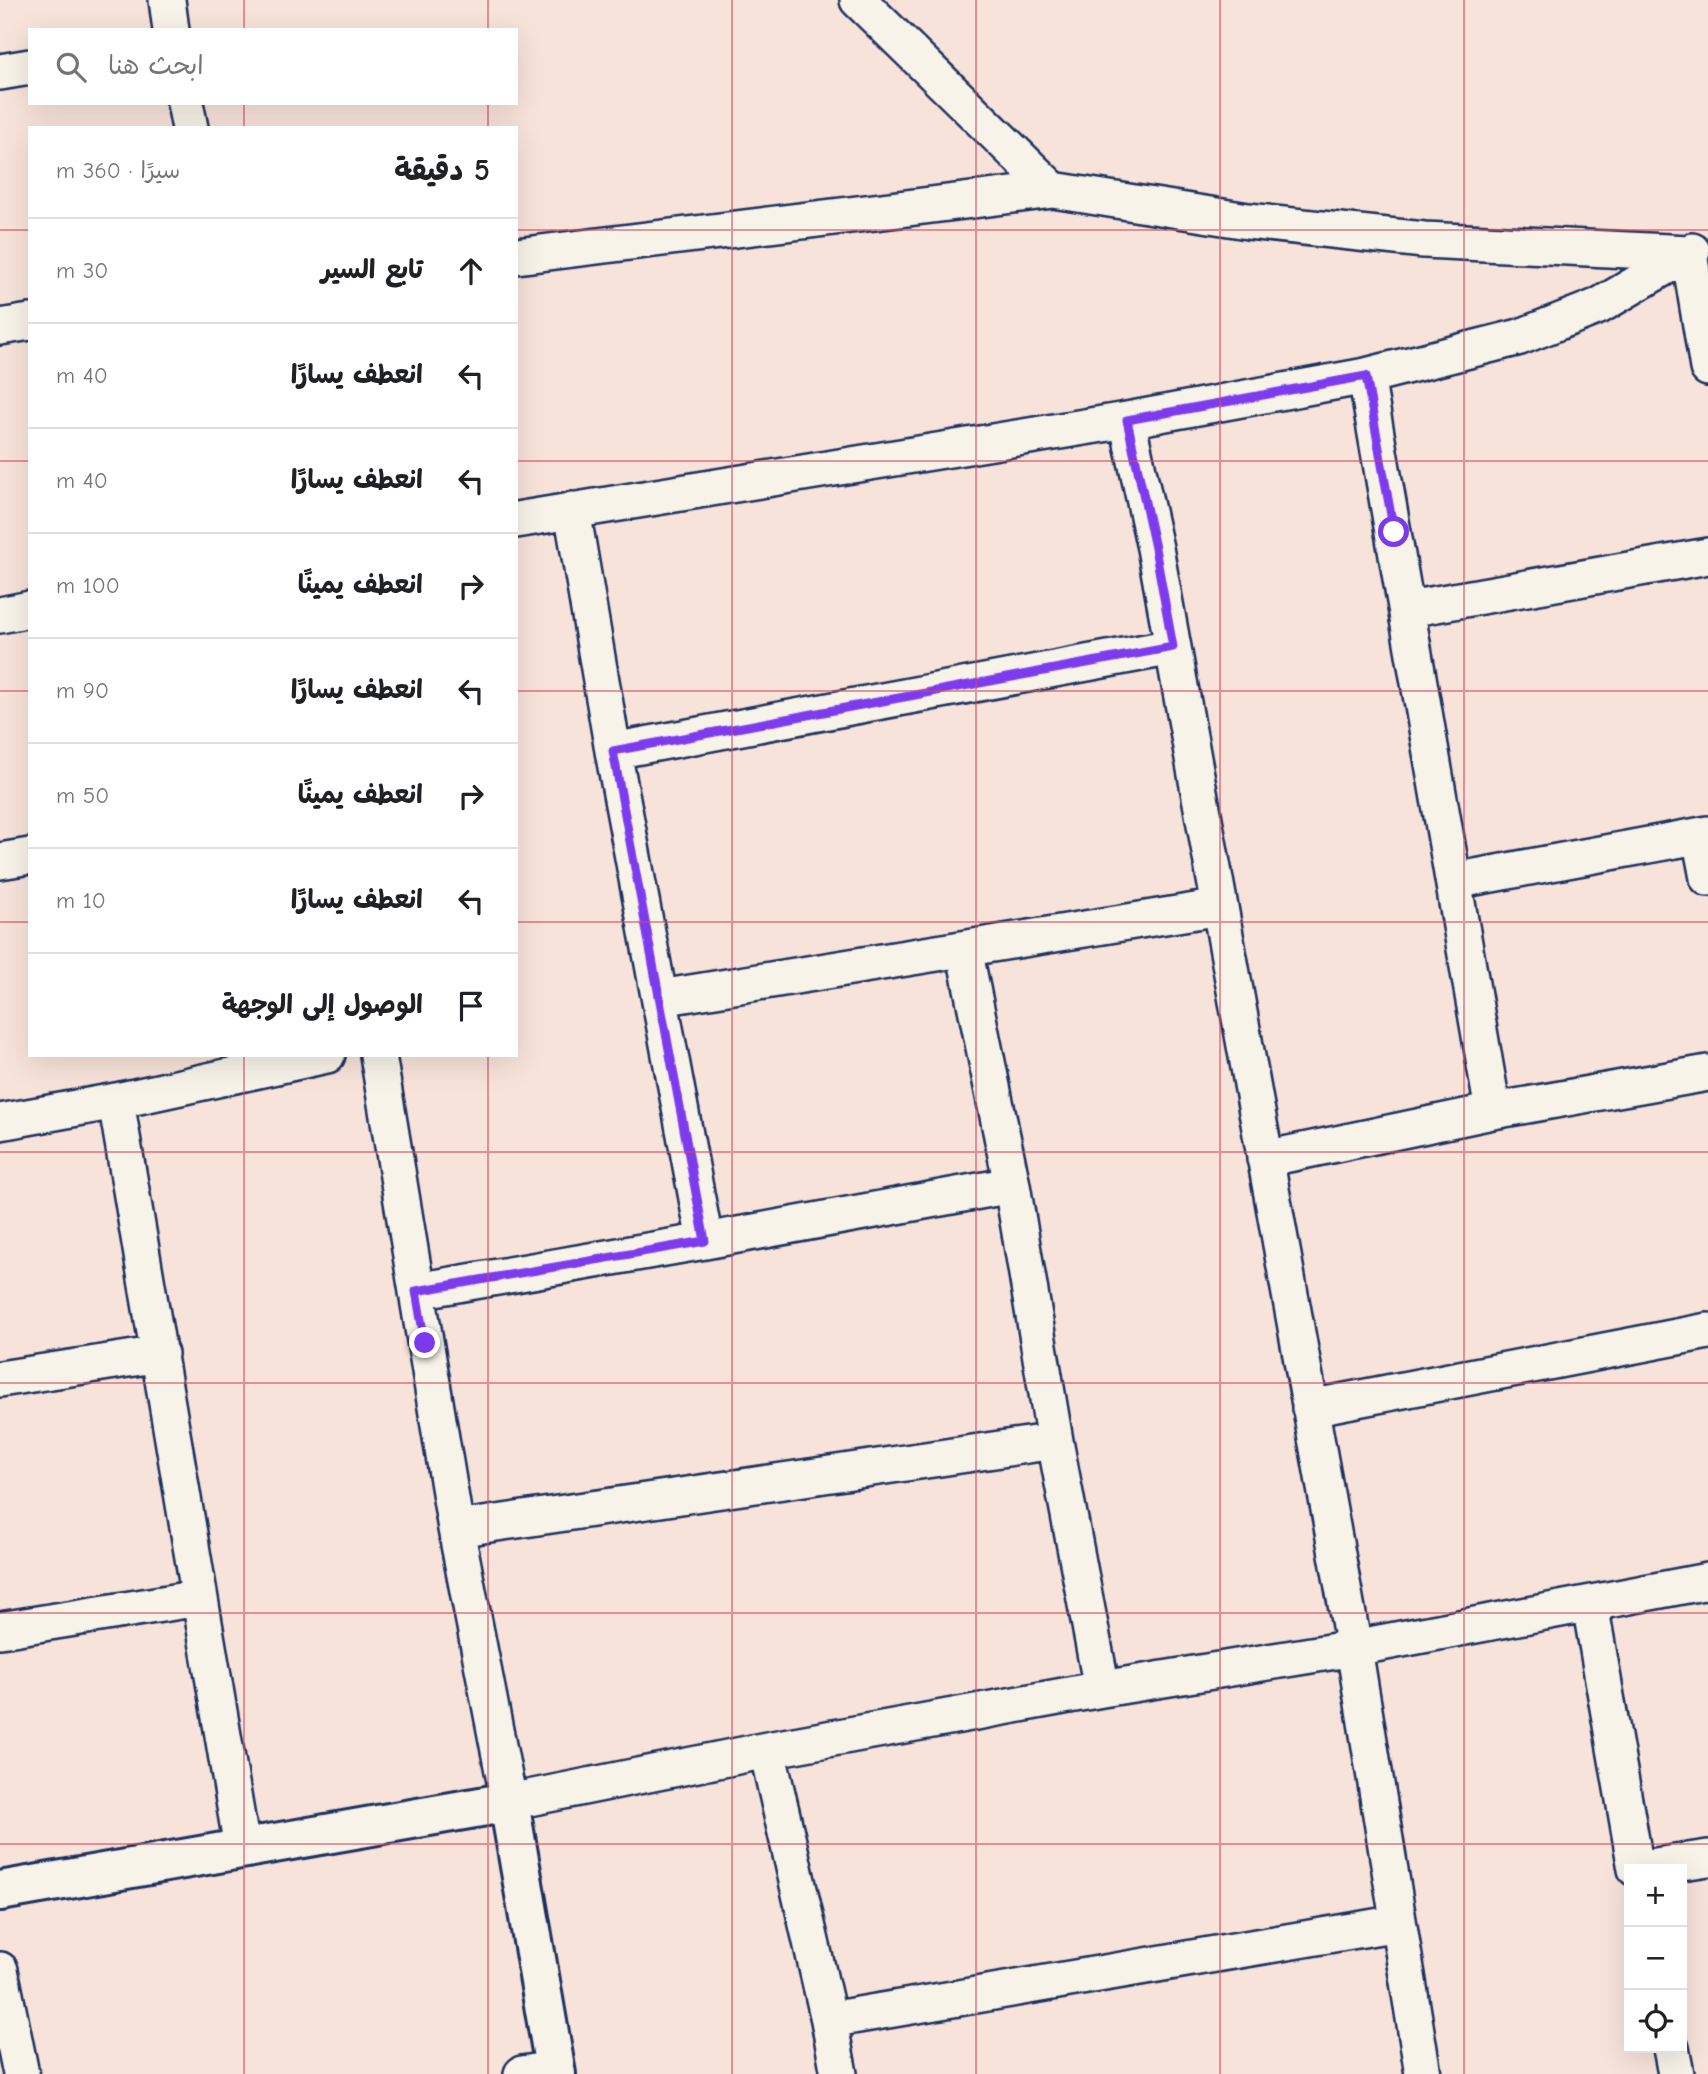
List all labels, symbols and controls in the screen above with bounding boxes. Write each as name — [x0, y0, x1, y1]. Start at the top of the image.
search box — [28, 28, 518, 105]
icon: search — [52, 48, 90, 86]
text: ابحث هنا — [108, 51, 204, 81]
text: 5 دقيقة — [394, 153, 490, 188]
text: سيرًا · 360 m — [56, 157, 180, 184]
icon: ahead — [452, 252, 490, 290]
text: تابع السير — [321, 255, 423, 285]
text: 30 m — [56, 257, 108, 284]
icon: left — [452, 357, 490, 395]
text: انعطف يسارًا — [291, 360, 423, 390]
text: 40 m — [56, 362, 108, 389]
icon: left — [452, 462, 490, 500]
text: انعطف يسارًا — [291, 465, 423, 495]
text: 40 m — [56, 467, 108, 494]
route start — [1378, 516, 1409, 547]
icon: right — [452, 567, 490, 605]
text: انعطف يمينًا — [298, 570, 423, 600]
text: 100 m — [56, 572, 120, 599]
icon: left — [452, 672, 490, 710]
text: انعطف يسارًا — [291, 675, 423, 705]
text: 90 m — [56, 677, 109, 704]
icon: right — [452, 777, 490, 815]
text: انعطف يمينًا — [298, 780, 423, 810]
text: 50 m — [56, 782, 109, 809]
icon: left — [452, 882, 490, 920]
text: انعطف يسارًا — [291, 885, 423, 915]
text: 10 m — [56, 887, 106, 914]
icon: arrive — [452, 987, 490, 1025]
text: الوصول إلى الوجهة — [222, 990, 423, 1020]
route end — [409, 1327, 440, 1358]
map controls — [1624, 1864, 1687, 2053]
button: + — [1624, 1864, 1687, 1927]
button: − — [1624, 1927, 1687, 1990]
button: locate — [1624, 1990, 1687, 2053]

